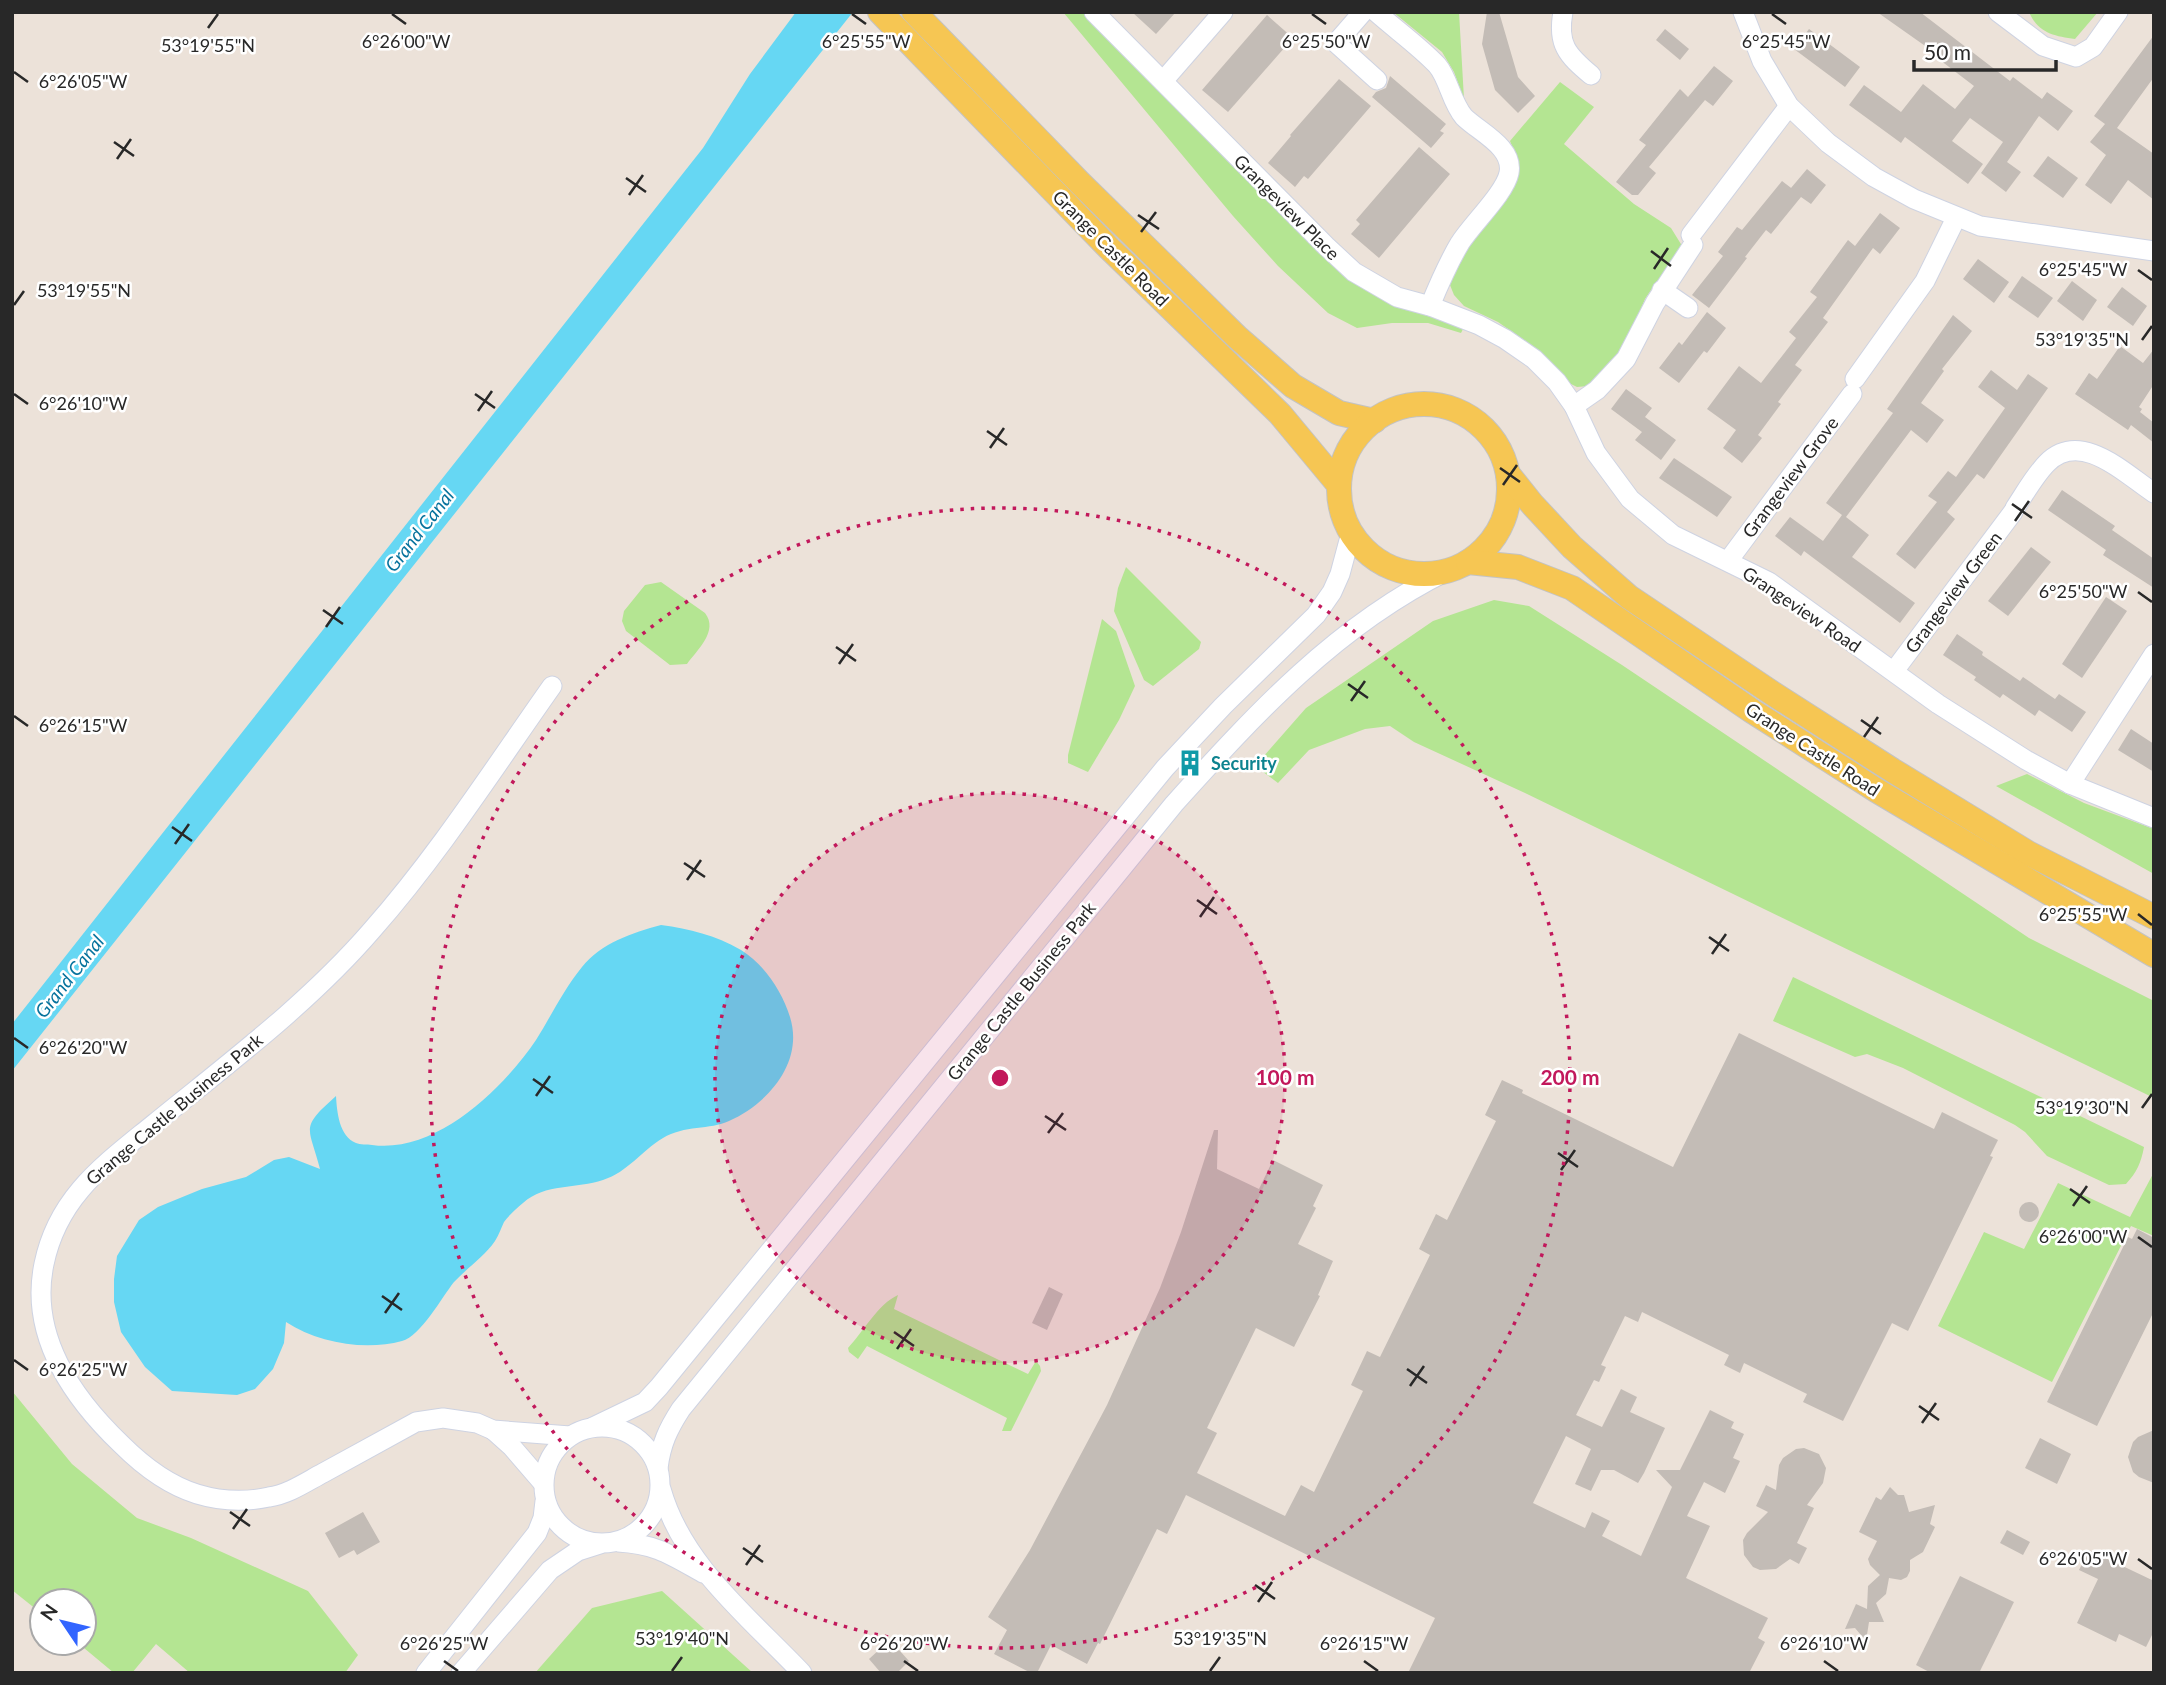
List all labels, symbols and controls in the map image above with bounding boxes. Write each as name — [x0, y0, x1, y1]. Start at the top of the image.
scale bar — [1914, 28, 2056, 72]
text: 6°26'00"W — [362, 30, 451, 52]
text: 6°25'55"W — [822, 30, 911, 52]
text: 6°25'50"W — [1282, 30, 1371, 52]
text: 6°25'45"W — [1742, 30, 1831, 52]
text: 53°19'55"N — [161, 34, 255, 56]
text: 50 m — [1924, 39, 1971, 64]
text: 6°26'05"W — [39, 70, 128, 92]
street label: Grangeview Place — [1230, 150, 1344, 264]
street label: Grange Castle Road — [1048, 185, 1174, 311]
text: 6°25'45"W — [2039, 258, 2128, 280]
text: 53°19'55"N — [37, 279, 131, 301]
text: 53°19'35"N — [2035, 328, 2129, 350]
text: 6°26'10"W — [39, 392, 128, 414]
street label: Grangeview Grove — [1737, 412, 1843, 542]
water label: Grand Canal — [380, 484, 458, 576]
street label: Grangeview Green — [1900, 527, 2006, 657]
street label: Grangeview Road — [1739, 561, 1865, 657]
text: 6°25'50"W — [2039, 580, 2128, 602]
street label: Grange Castle Road — [1742, 698, 1884, 800]
text: 6°26'15"W — [39, 714, 128, 736]
building icon: Security — [1175, 748, 1205, 778]
place label: Security — [1211, 752, 1277, 774]
street label: Grange Castle Business Park — [942, 896, 1101, 1085]
text: 6°25'55"W — [2039, 903, 2128, 925]
water label: Grand Canal — [30, 930, 108, 1022]
street label: Grange Castle Business Park — [81, 1028, 267, 1189]
text: 6°26'20"W — [39, 1036, 128, 1058]
text: 100 m — [1255, 1064, 1315, 1089]
text: 200 m — [1540, 1064, 1600, 1089]
centre of rings — [988, 1066, 1012, 1090]
text: 53°19'30"N — [2035, 1096, 2129, 1118]
text: 6°26'00"W — [2039, 1225, 2128, 1247]
text: 6°26'25"W — [39, 1358, 128, 1380]
text: 6°26'05"W — [2039, 1547, 2128, 1569]
north arrow — [28, 1587, 98, 1657]
text: N — [35, 1599, 62, 1625]
text: 53°19'40"N — [635, 1627, 729, 1649]
text: 53°19'35"N — [1173, 1627, 1267, 1649]
text: 6°26'25"W — [400, 1632, 489, 1654]
text: 6°26'20"W — [860, 1632, 949, 1654]
text: 6°26'15"W — [1320, 1632, 1409, 1654]
text: 6°26'10"W — [1780, 1632, 1869, 1654]

